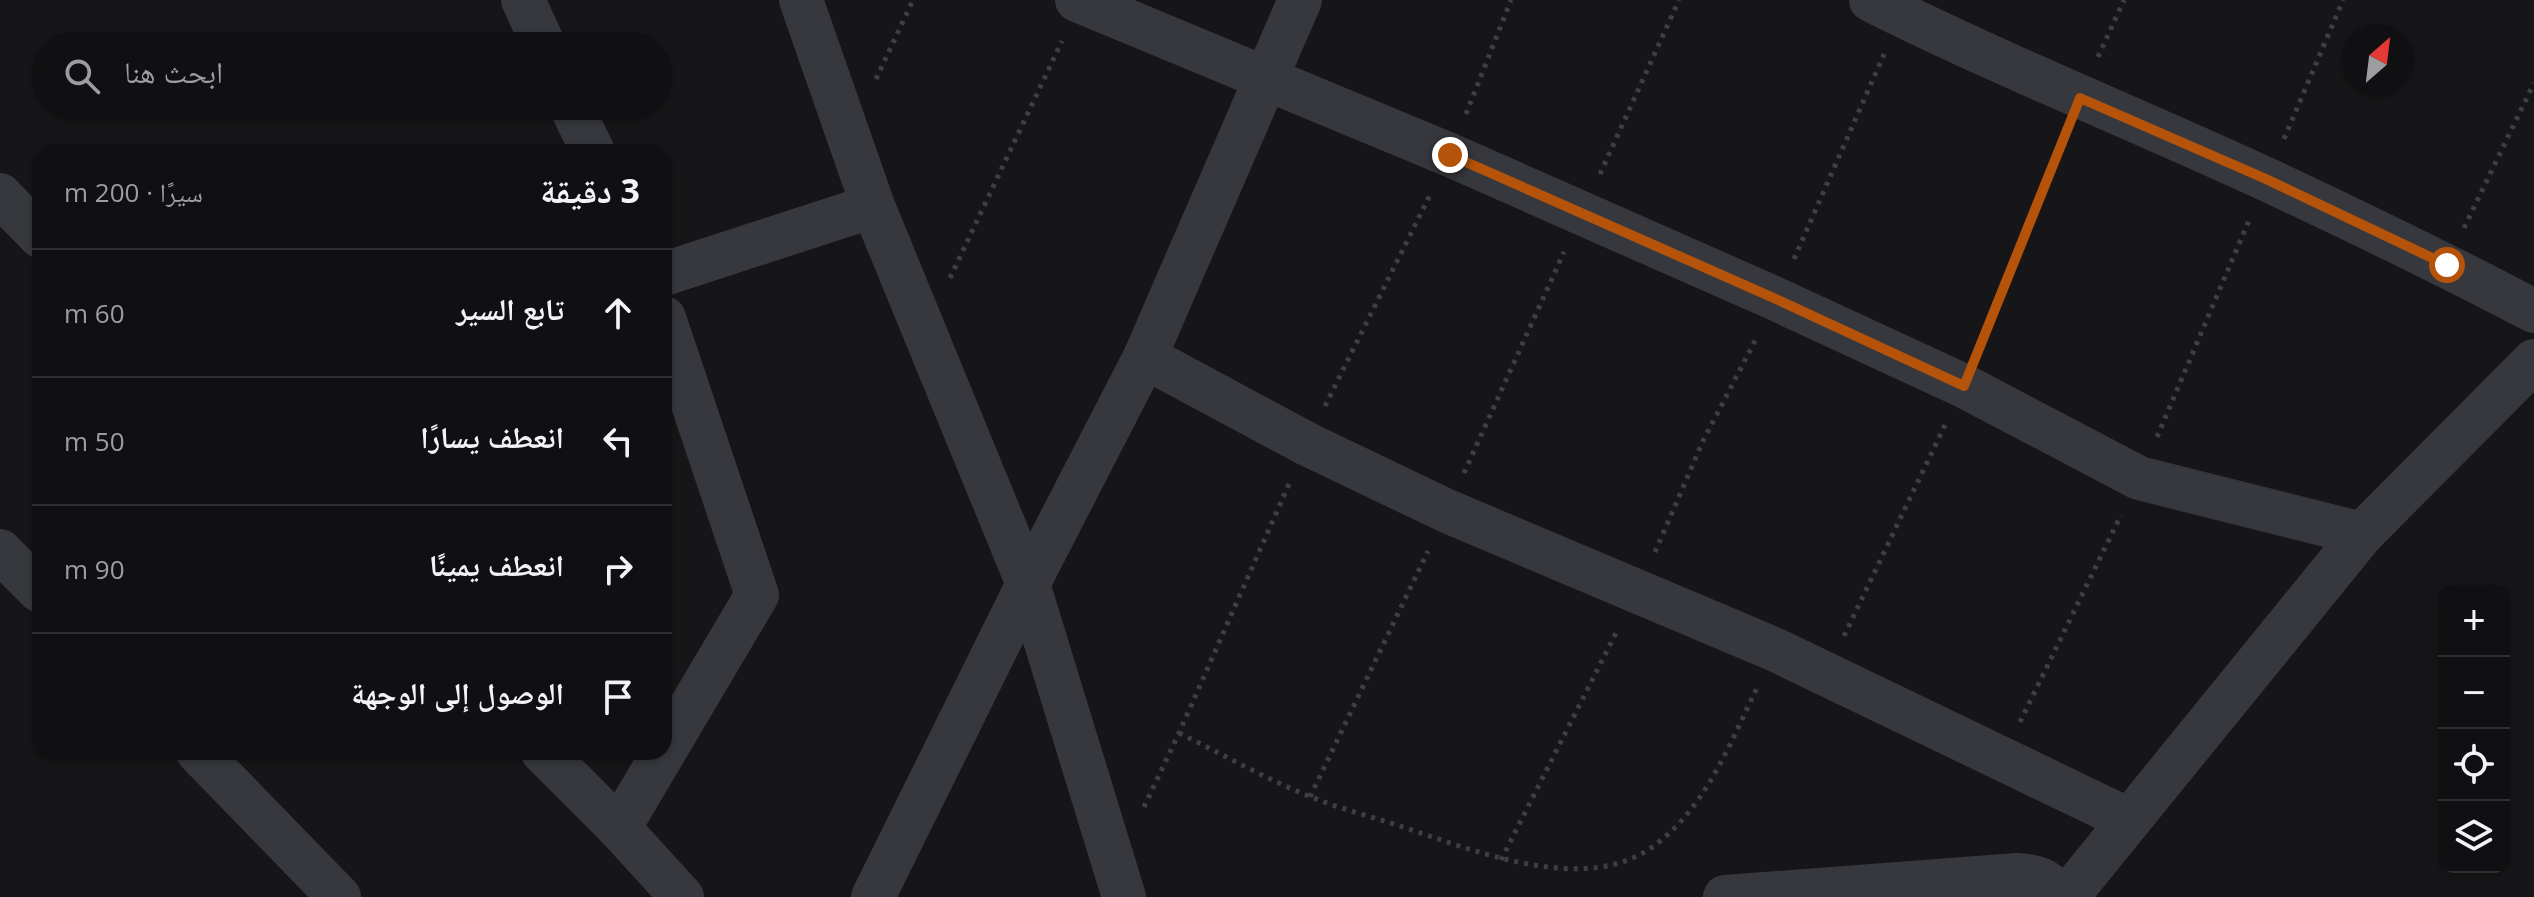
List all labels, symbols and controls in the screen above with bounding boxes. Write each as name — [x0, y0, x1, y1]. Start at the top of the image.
north arrow — [2342, 24, 2414, 96]
search box — [32, 32, 672, 120]
text: ابحث هنا — [124, 51, 223, 92]
icon: search — [60, 54, 104, 98]
route end — [1432, 137, 1468, 173]
text: 3 دقيقة — [540, 167, 640, 213]
text: سيرًا · 200 m — [64, 174, 203, 210]
route start — [2429, 247, 2465, 283]
text: تابع السير — [456, 288, 564, 329]
icon: ahead — [596, 291, 640, 335]
text: 60 m — [64, 295, 125, 331]
text: انعطف يسارًا — [420, 416, 564, 457]
icon: left — [596, 419, 640, 463]
text: 50 m — [64, 423, 125, 459]
text: انعطف يمينًا — [429, 544, 564, 585]
icon: right — [596, 547, 640, 591]
text: 90 m — [64, 551, 125, 587]
map controls — [2438, 585, 2510, 873]
button: + — [2438, 585, 2510, 657]
button: − — [2438, 657, 2510, 729]
text: الوصول إلى الوجهة — [351, 672, 564, 713]
icon: arrive — [596, 675, 640, 719]
button: locate — [2438, 729, 2510, 801]
button: layers — [2438, 801, 2510, 873]

